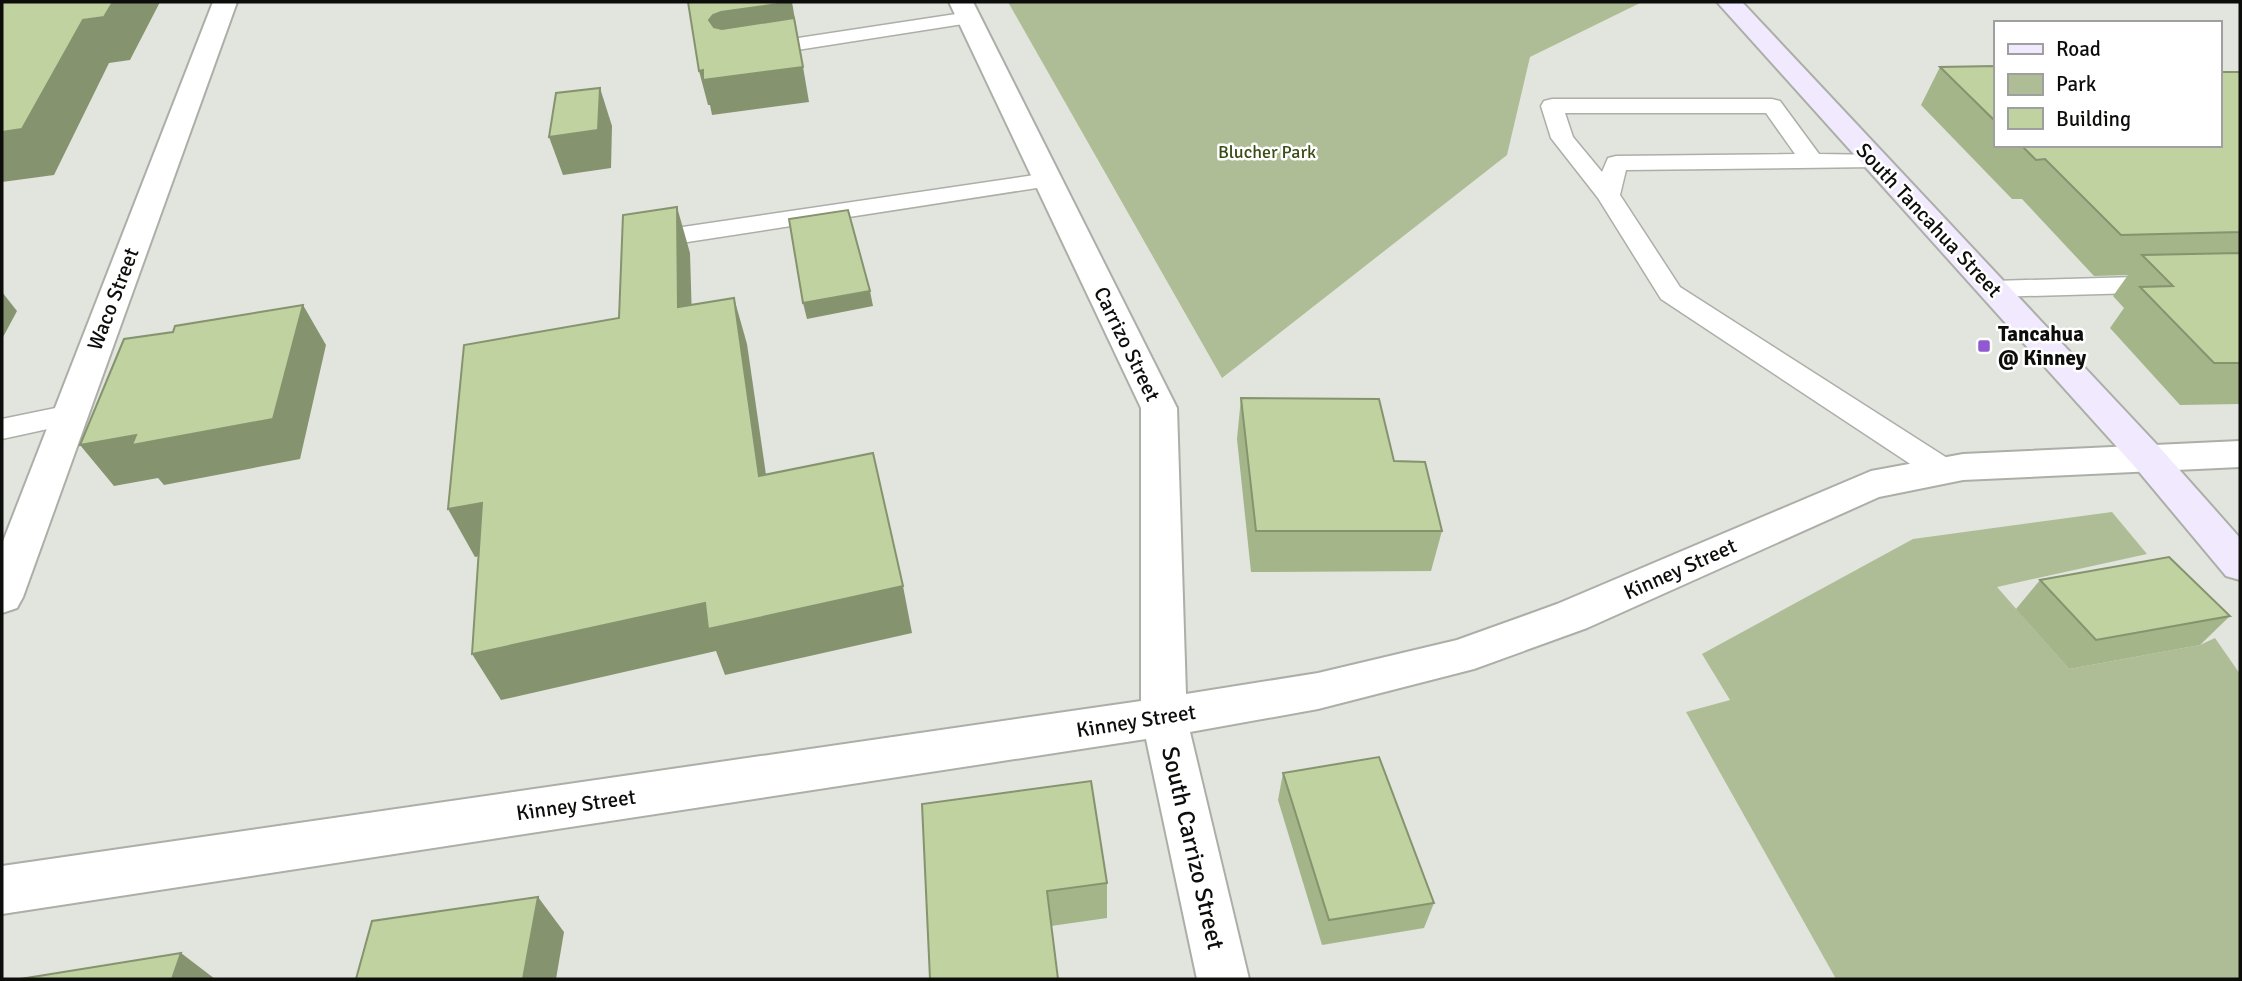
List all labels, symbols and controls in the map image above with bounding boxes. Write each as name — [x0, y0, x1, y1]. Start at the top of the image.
legend — [1994, 21, 2221, 147]
text: Road — [2056, 36, 2101, 62]
text: Park — [2056, 71, 2097, 97]
text: Building — [2056, 106, 2131, 132]
street label: South Tancahua Street — [1851, 137, 2007, 303]
park label: Blucher Park — [1218, 141, 1316, 163]
street label: Waco Street — [82, 244, 144, 354]
street label: Carrizo Street — [1088, 283, 1166, 405]
place label: Tancahua @ Kinney — [1998, 321, 2087, 371]
marker: Tancahua @ Kinney — [1976, 338, 1992, 354]
street label: Kinney Street — [1620, 533, 1740, 605]
street label: Kinney Street — [1074, 699, 1198, 743]
street label: South Carrizo Street — [1155, 744, 1231, 952]
street label: Kinney Street — [515, 784, 637, 826]

